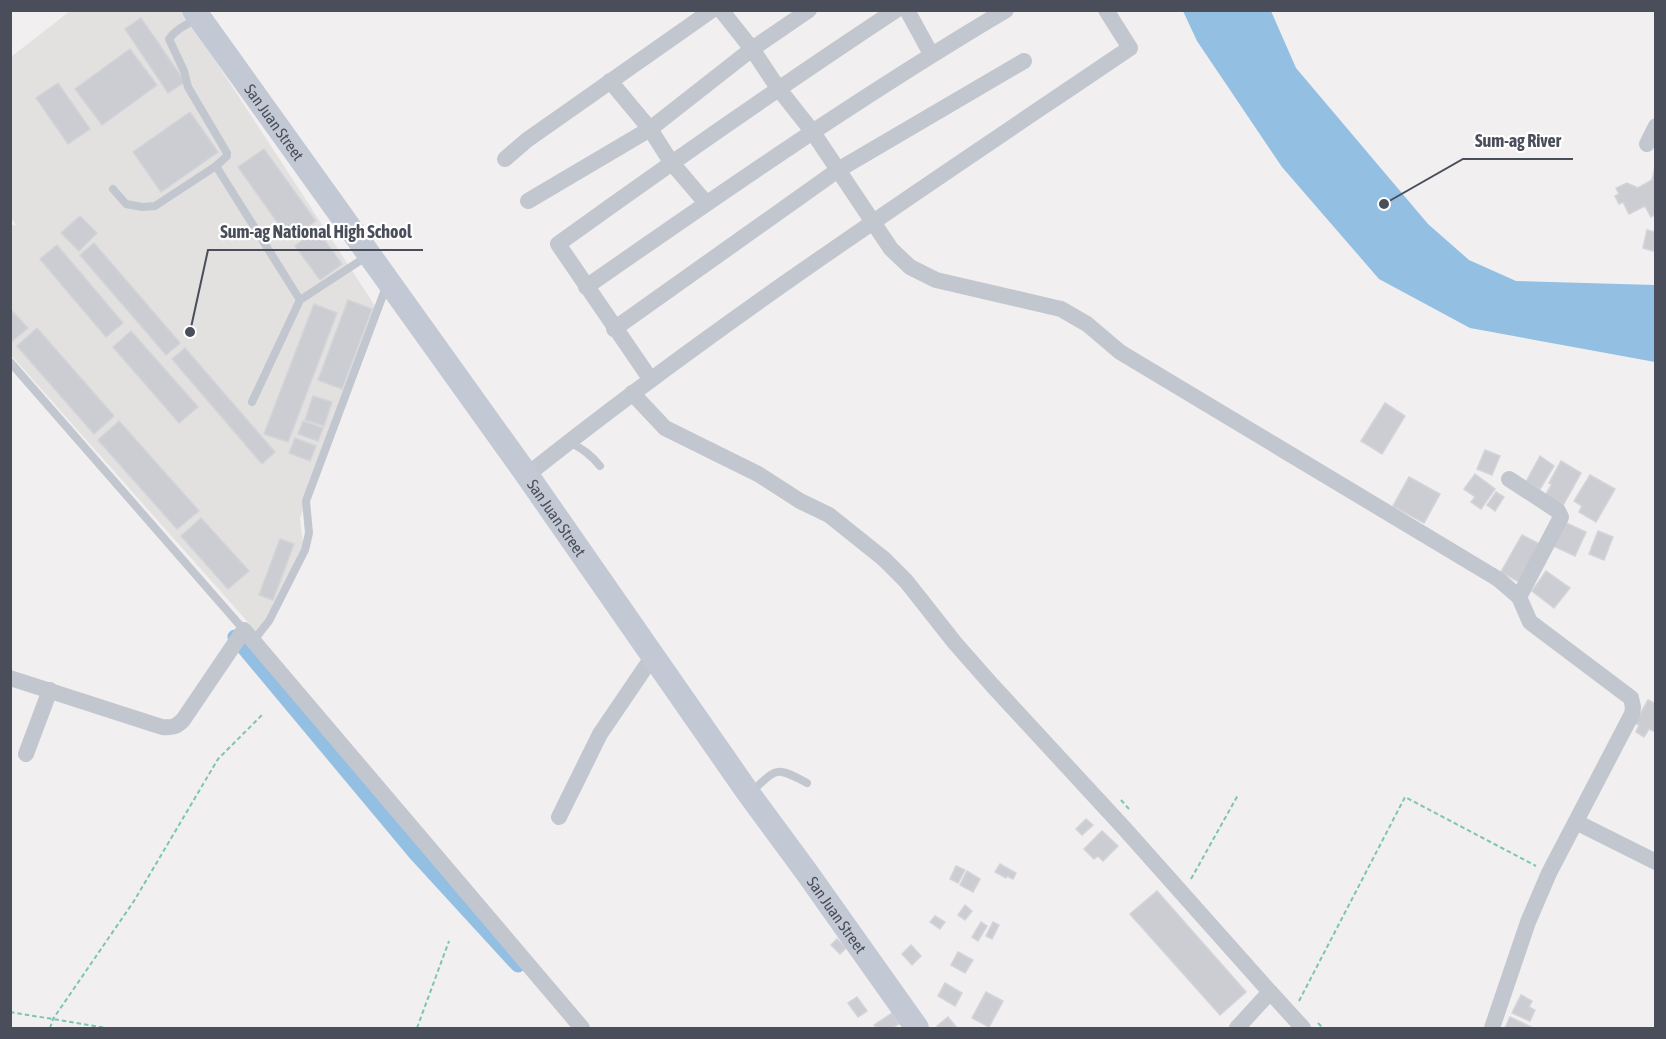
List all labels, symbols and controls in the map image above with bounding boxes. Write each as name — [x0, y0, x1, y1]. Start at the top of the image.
street label: San Juan Street — [241, 81, 308, 164]
callout: Sum-ag River — [1463, 123, 1573, 159]
text: Sum-ag River — [1475, 130, 1562, 151]
callout: Sum-ag National High School — [208, 214, 423, 250]
text: Sum-ag National High School — [220, 221, 412, 242]
street label: San Juan Street — [524, 476, 590, 560]
street label: San Juan Street — [804, 873, 870, 957]

